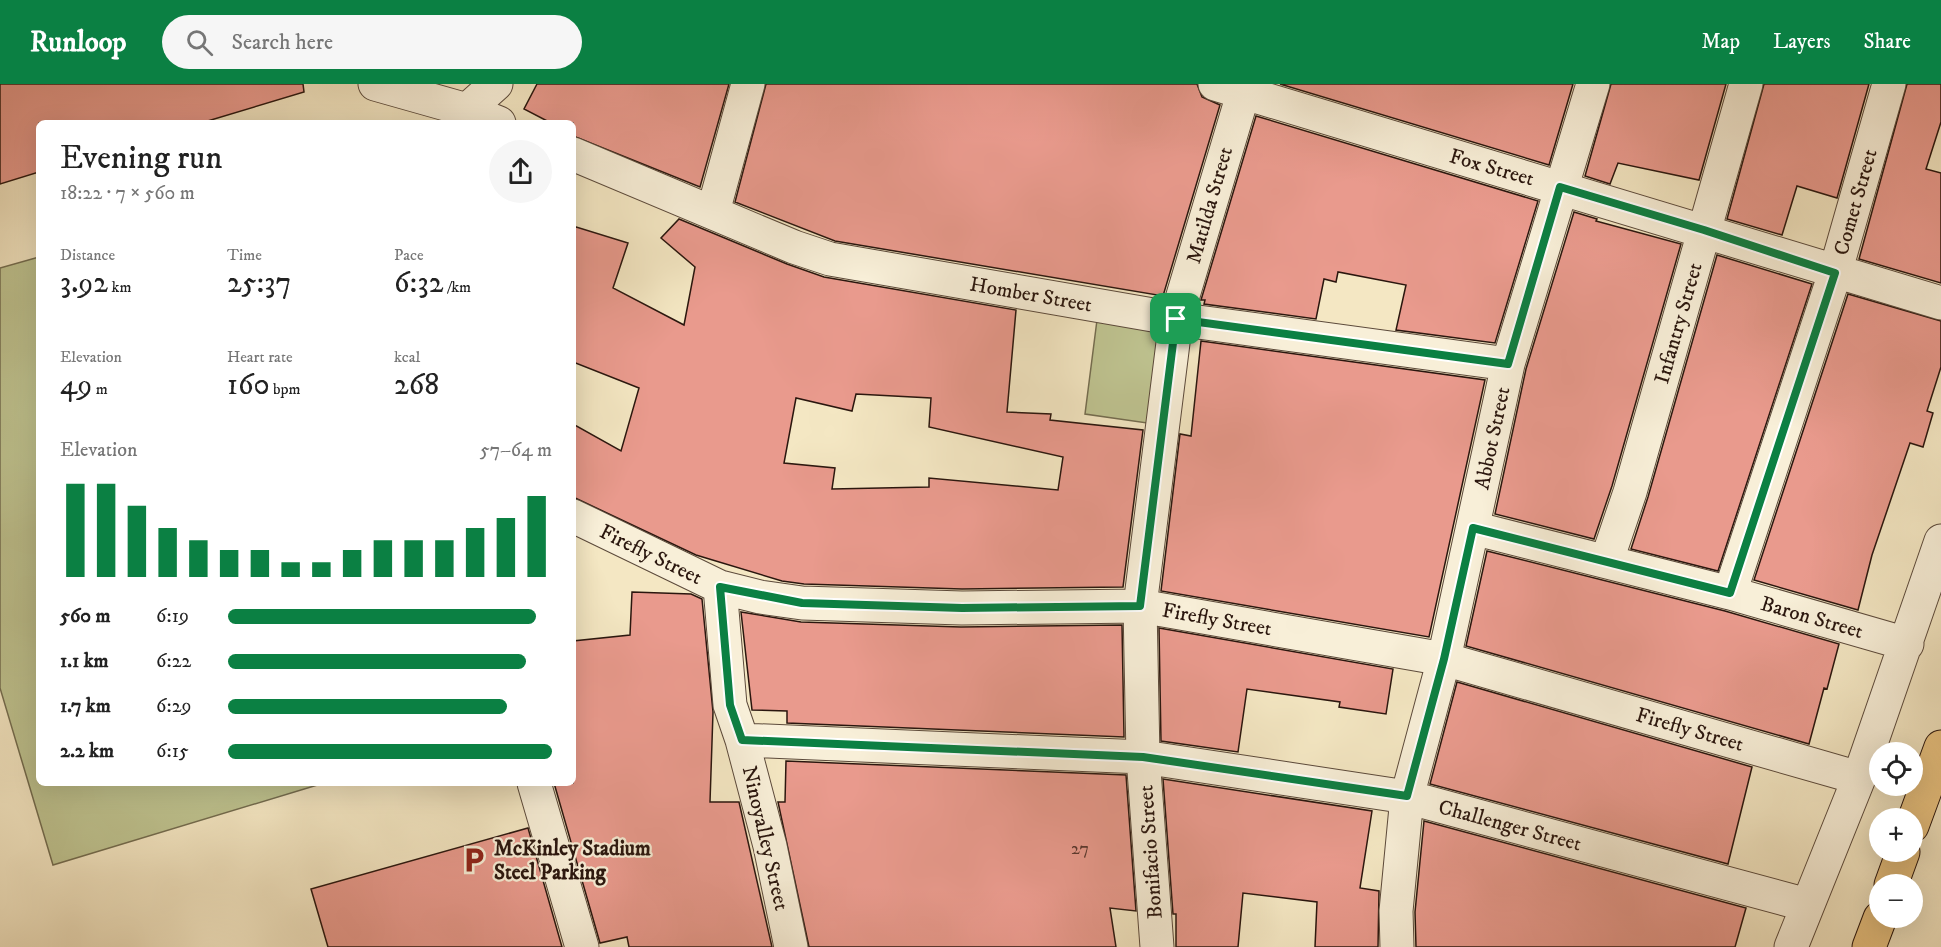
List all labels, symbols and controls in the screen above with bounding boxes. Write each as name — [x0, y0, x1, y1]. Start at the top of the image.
search box — [162, 15, 582, 69]
text: Runloop — [30, 25, 126, 60]
icon: search — [183, 26, 216, 59]
text: Search here — [231, 29, 333, 56]
text: Map — [1701, 29, 1740, 55]
text: Layers — [1773, 29, 1831, 55]
text: Share — [1864, 29, 1911, 55]
text: Evening run — [60, 138, 222, 179]
button: share — [489, 140, 552, 203]
street label: Fox Street — [1446, 143, 1537, 193]
street label: Matilda Street — [1181, 144, 1239, 267]
street label: Comet Street — [1828, 146, 1884, 258]
text: 18:22 · 7 × 560 m — [60, 181, 195, 206]
text: Distance — [60, 245, 115, 265]
text: Time — [227, 245, 262, 265]
text: Pace — [394, 245, 424, 265]
street label: Infantry Street — [1649, 259, 1709, 387]
text: 3.92 — [60, 265, 108, 302]
text: 25:37 — [227, 265, 291, 302]
text: 6:32 — [394, 265, 443, 302]
street label: Homber Street — [968, 271, 1094, 319]
text: km — [108, 277, 131, 297]
text: /km — [443, 277, 471, 297]
pin — [1150, 293, 1201, 344]
icon: arrive — [1159, 302, 1192, 335]
text: Elevation — [60, 347, 122, 367]
text: Heart rate — [227, 347, 293, 367]
text: kcal — [394, 347, 420, 367]
text: 49 — [60, 367, 92, 404]
text: 160 — [227, 367, 270, 404]
text: 268 — [394, 367, 439, 404]
text: m — [92, 379, 108, 399]
text: bpm — [270, 379, 301, 399]
street label: Abbot Street — [1469, 384, 1517, 492]
text: Elevation — [60, 438, 137, 463]
text: 57–64 m — [480, 438, 552, 463]
street label: Firefly Street — [595, 519, 706, 591]
street label: Baron Street — [1757, 591, 1866, 645]
street label: Firefly Street — [1160, 598, 1274, 642]
text: 560 m — [60, 604, 110, 629]
text: 6:19 — [156, 604, 189, 629]
text: 1.1 km — [60, 649, 109, 674]
text: 6:22 — [156, 649, 191, 674]
text: 1.7 km — [60, 694, 111, 719]
text: 6:29 — [156, 694, 191, 719]
street label: Firefly Street — [1633, 702, 1747, 758]
text: 2.2 km — [60, 739, 114, 764]
text: 6:15 — [156, 739, 189, 764]
map controls — [1869, 742, 1923, 928]
button: locate — [1869, 742, 1923, 796]
street label: Ninoyalley Street — [736, 763, 794, 913]
street label: Bonifacio Street — [1133, 784, 1169, 920]
street label: Challenger Street — [1435, 794, 1584, 858]
button: + — [1869, 808, 1923, 862]
place label: McKinley Stadium Steel Parking — [494, 836, 651, 886]
house number: 27 — [1071, 838, 1089, 860]
parking icon: McKinley Stadium Steel Parking — [459, 845, 489, 875]
button: − — [1869, 874, 1923, 928]

